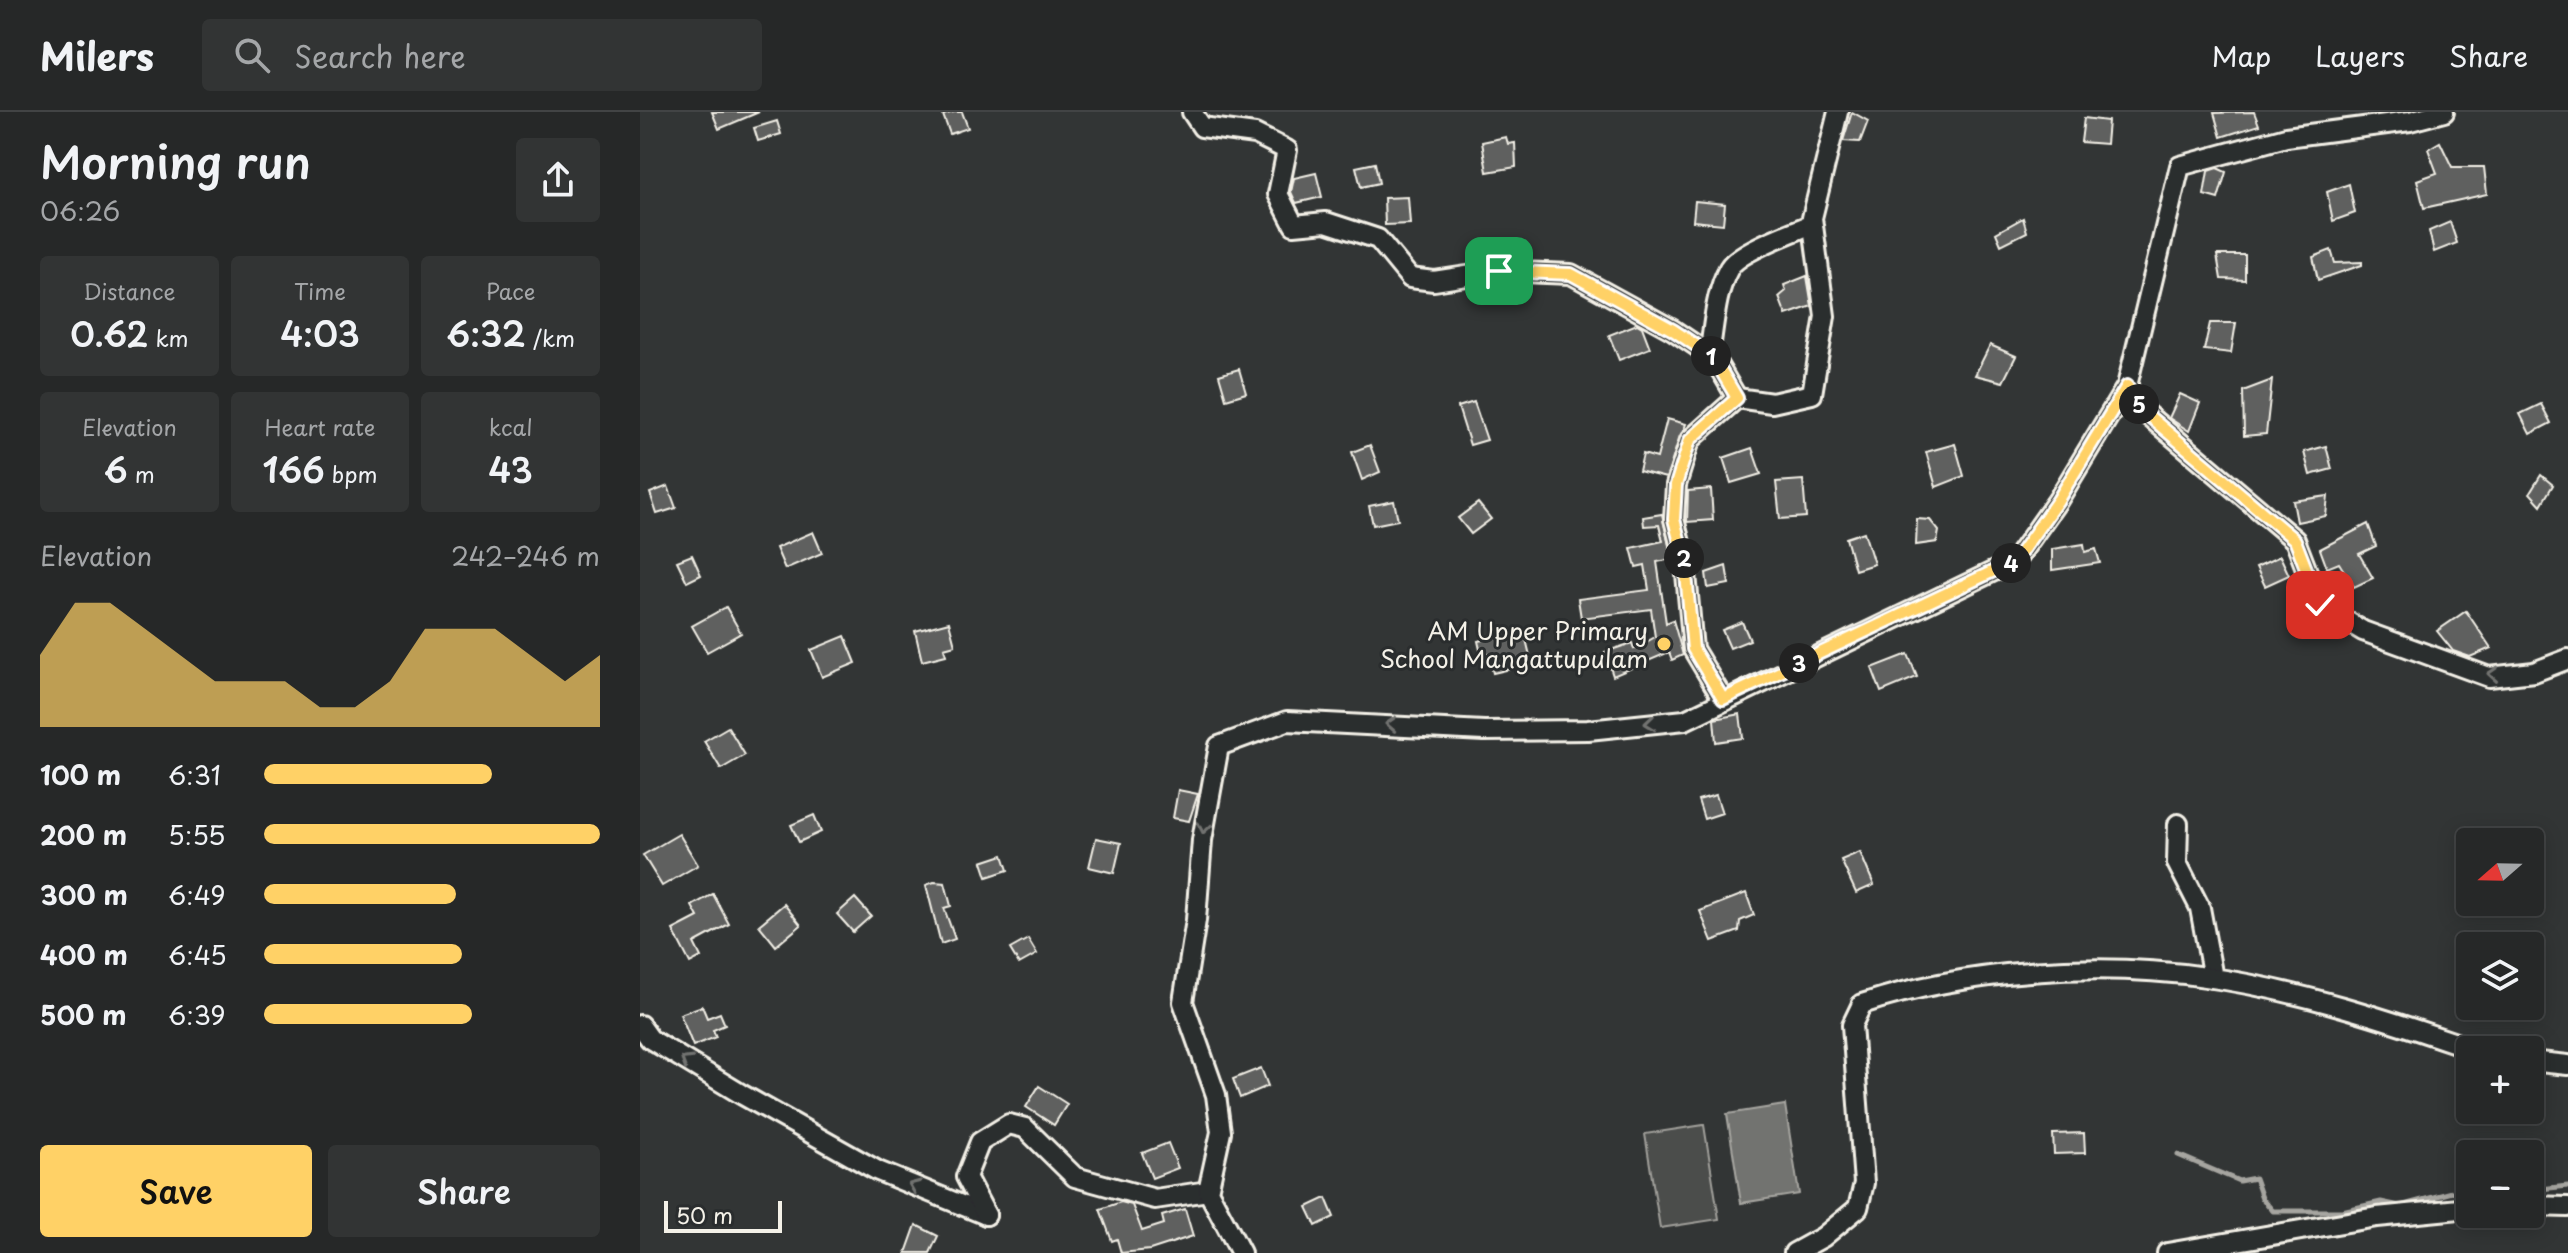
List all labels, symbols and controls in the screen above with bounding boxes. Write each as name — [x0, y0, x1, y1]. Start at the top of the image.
search box — [202, 19, 762, 91]
text: Milers — [40, 27, 154, 84]
icon: search — [230, 33, 274, 77]
text: Search here — [294, 33, 466, 78]
text: Map — [2211, 34, 2271, 77]
text: Layers — [2315, 34, 2405, 77]
text: Share — [2449, 34, 2528, 77]
text: Morning run — [40, 128, 311, 194]
button: share — [516, 138, 600, 222]
text: 06:26 — [40, 191, 120, 230]
pin — [1465, 237, 1533, 305]
icon: arrive — [1477, 249, 1521, 293]
text: Distance — [83, 274, 175, 307]
text: Time — [294, 274, 346, 307]
text: Pace — [486, 274, 535, 307]
text: 0.62 — [70, 307, 148, 359]
text: 4:03 — [280, 307, 360, 359]
text: 6:32 — [446, 307, 526, 359]
text: km — [148, 321, 189, 354]
text: /km — [526, 321, 575, 354]
pin: 1 — [1691, 336, 1731, 376]
text: 1 — [1706, 339, 1716, 372]
pin: 5 — [2119, 384, 2159, 424]
text: 5 — [2132, 387, 2146, 420]
text: Elevation — [82, 410, 177, 443]
text: Heart rate — [264, 410, 376, 443]
text: kcal — [489, 410, 533, 443]
text: 6 — [104, 443, 128, 495]
text: 166 — [262, 443, 325, 495]
text: 43 — [488, 443, 533, 495]
text: m — [128, 457, 155, 490]
text: bpm — [325, 457, 378, 490]
text: Elevation — [40, 536, 152, 575]
text: 242–246 m — [451, 536, 600, 575]
pin: 2 — [1664, 538, 1704, 578]
text: 2 — [1676, 541, 1692, 574]
pin: 4 — [1991, 543, 2031, 583]
text: 4 — [2004, 546, 2018, 579]
pin — [2286, 571, 2354, 639]
icon: check — [2298, 583, 2342, 627]
place label: AM Upper Primary School Mangattupulam — [1380, 612, 1648, 676]
marker: AM Upper Primary School Mangattupulam — [1655, 635, 1673, 653]
pin: 3 — [1779, 643, 1819, 683]
text: 3 — [1792, 646, 1806, 679]
one-way arrow — [2486, 666, 2499, 683]
one-way arrow — [1644, 715, 1657, 732]
one-way arrow — [1384, 716, 1397, 733]
text: 100 m — [40, 755, 121, 794]
text: 6:31 — [168, 755, 221, 794]
text: 200 m — [40, 815, 127, 854]
text: 5:55 — [168, 815, 226, 854]
one-way arrow — [1197, 821, 1214, 835]
north arrow — [2456, 828, 2544, 916]
map controls — [2456, 828, 2544, 1228]
text: 300 m — [40, 875, 128, 914]
text: 6:49 — [168, 875, 226, 914]
button: layers — [2456, 932, 2544, 1020]
text: 400 m — [40, 935, 128, 974]
text: 6:45 — [168, 935, 227, 974]
text: 500 m — [40, 995, 126, 1034]
text: 6:39 — [168, 995, 226, 1034]
button: + — [2456, 1036, 2544, 1124]
one-way arrow — [681, 1056, 695, 1071]
button: − — [2456, 1140, 2544, 1228]
button: Save — [40, 1145, 312, 1237]
button: Share — [328, 1145, 600, 1237]
one-way arrow — [908, 1179, 922, 1195]
scale bar — [664, 1197, 782, 1233]
text: 50 m — [676, 1198, 733, 1231]

